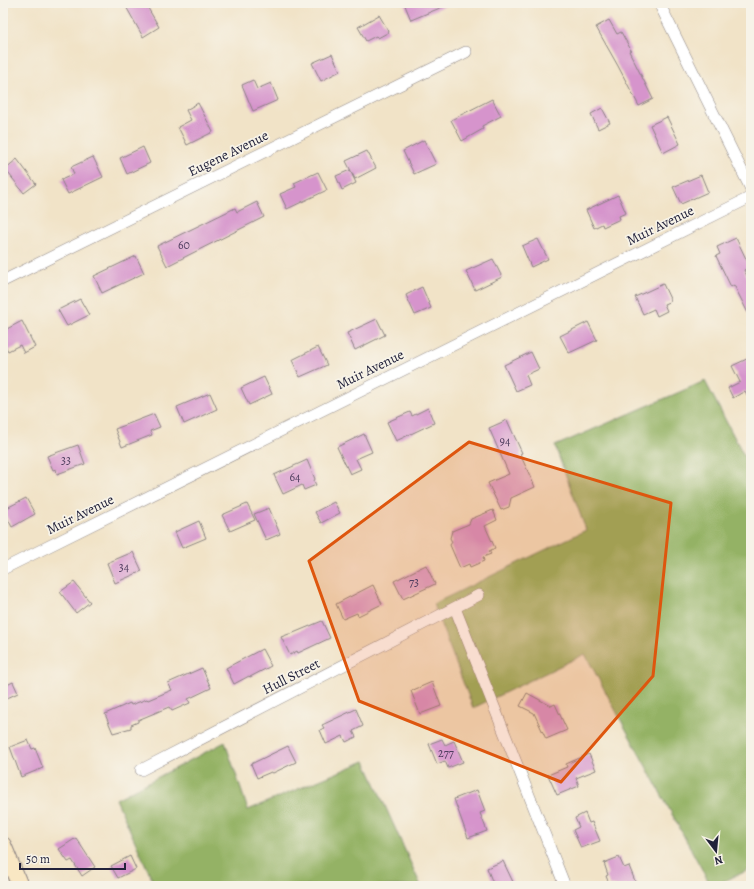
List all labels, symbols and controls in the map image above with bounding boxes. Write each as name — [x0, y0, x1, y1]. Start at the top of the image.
street label: Eugene Avenue — [185, 126, 272, 181]
street label: Muir Avenue — [623, 201, 697, 250]
house number: 60 — [178, 237, 190, 253]
street label: Muir Avenue — [333, 345, 407, 394]
house number: 94 — [500, 433, 511, 449]
house number: 33 — [61, 452, 71, 468]
house number: 64 — [290, 469, 301, 485]
street label: Muir Avenue — [43, 490, 117, 539]
house number: 34 — [119, 559, 130, 575]
house number: 73 — [409, 574, 419, 590]
street label: Hull Street — [259, 654, 324, 699]
house number: 277 — [438, 745, 455, 761]
north arrow — [696, 831, 736, 871]
scale bar — [20, 845, 125, 871]
text: 50 m — [26, 851, 50, 867]
text: N — [713, 852, 725, 868]

